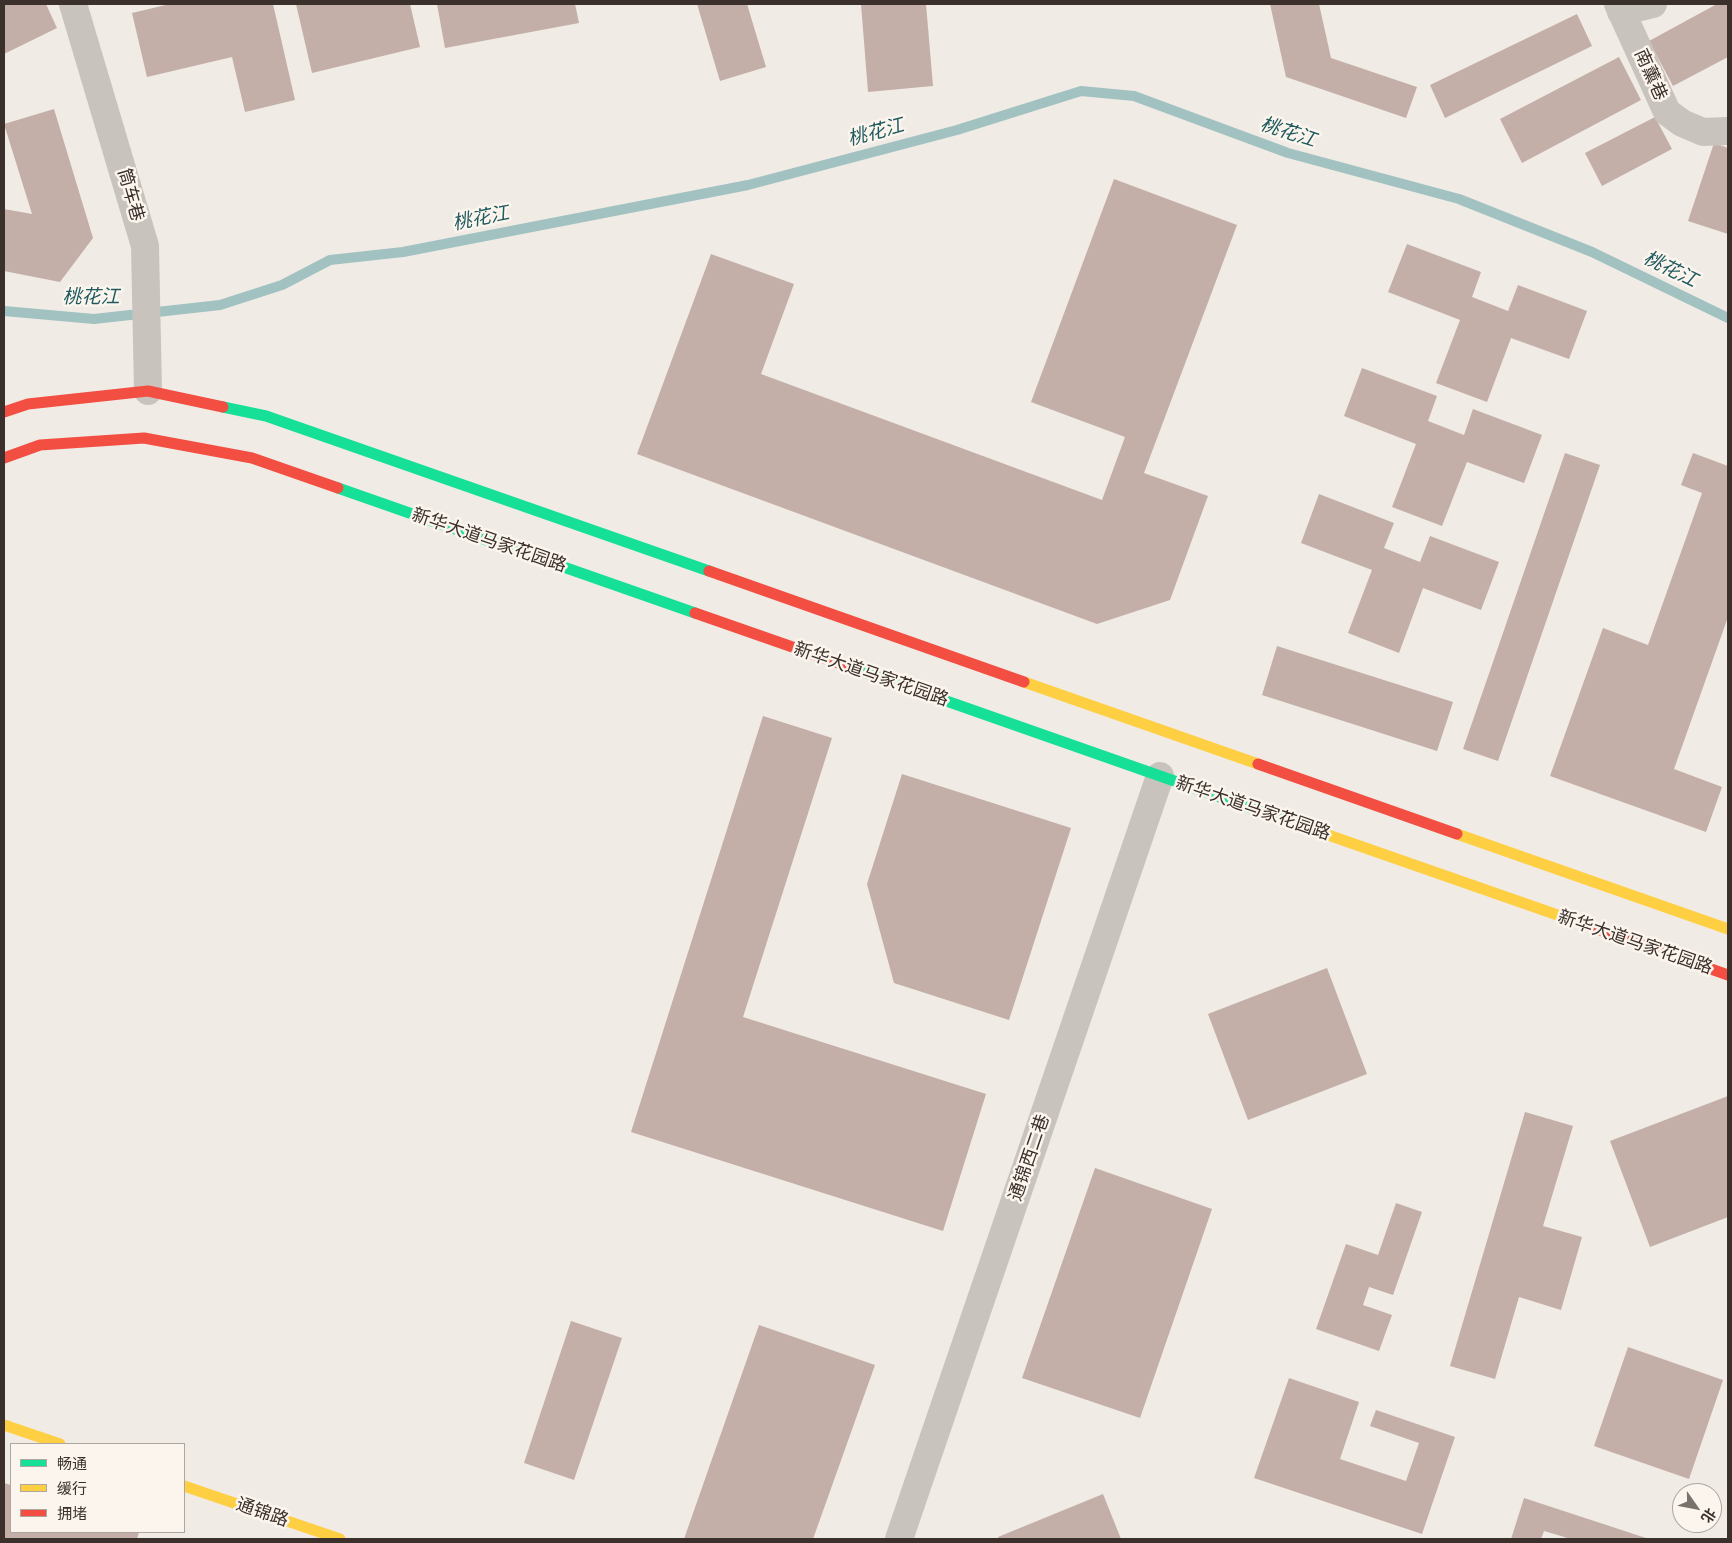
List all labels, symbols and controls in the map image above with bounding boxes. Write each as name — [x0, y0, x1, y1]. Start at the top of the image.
street label: 南薰巷 — [1629, 46, 1671, 104]
water label: 桃花江 — [1257, 113, 1319, 153]
water label: 桃花江 — [846, 115, 906, 151]
street label: 筒车巷 — [112, 166, 148, 224]
water label: 桃花江 — [451, 202, 511, 236]
water label: 桃花江 — [1639, 247, 1701, 293]
water label: 桃花江 — [63, 287, 119, 309]
street label: 新华大道马家花园路 — [409, 504, 569, 578]
street label: 新华大道马家花园路 — [791, 638, 951, 712]
street label: 新华大道马家花园路 — [1173, 772, 1333, 846]
street label: 新华大道马家花园路 — [1555, 906, 1715, 980]
street label: 通锦西二巷 — [1005, 1112, 1055, 1204]
legend — [10, 1443, 185, 1533]
text: 畅通 — [57, 1453, 87, 1474]
text: 缓行 — [57, 1478, 87, 1499]
north arrow — [1672, 1483, 1722, 1533]
street label: 通锦路 — [233, 1494, 291, 1532]
text: 拥堵 — [57, 1503, 87, 1524]
text: 北 — [1697, 1505, 1720, 1526]

